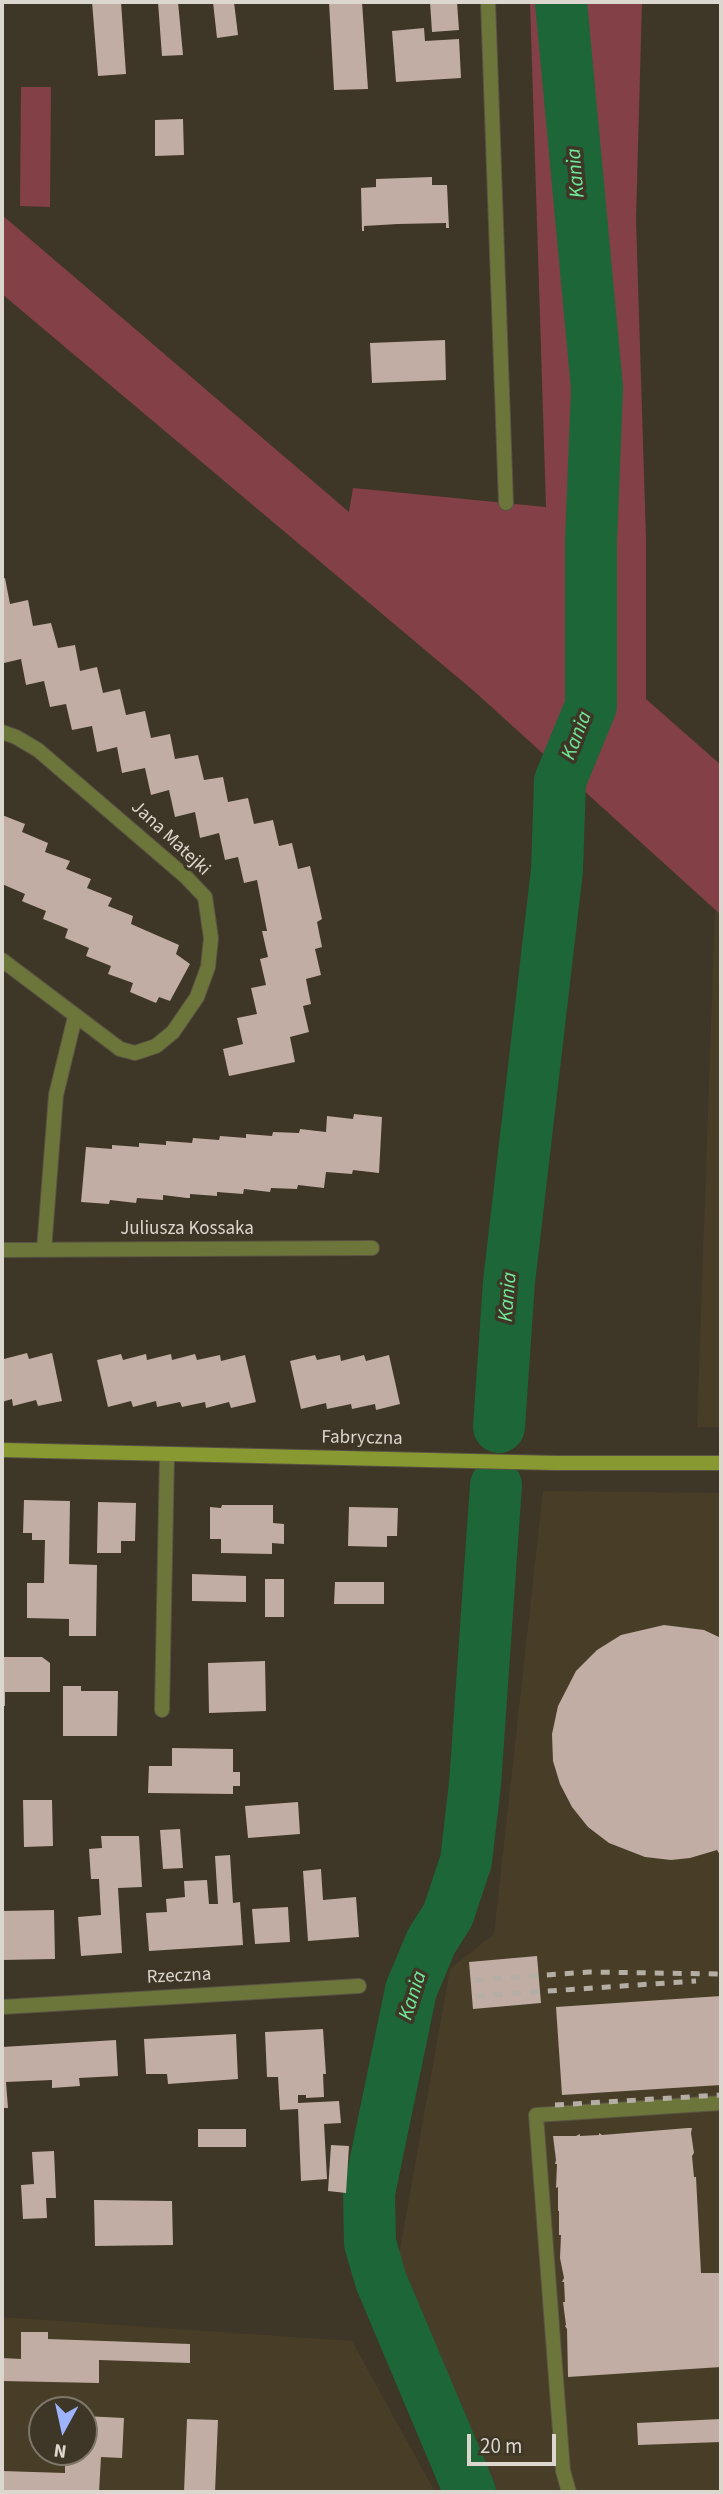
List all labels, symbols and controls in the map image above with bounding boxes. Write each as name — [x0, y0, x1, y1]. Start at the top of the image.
water label: Kania — [562, 147, 592, 199]
water label: Kania — [557, 708, 599, 764]
street label: Jana Matejki — [126, 797, 214, 881]
street label: Juliusza Kossaka — [120, 1219, 254, 1241]
water label: Kania — [494, 1271, 524, 1323]
street label: Fabryczna — [321, 1427, 403, 1451]
street label: Rzeczna — [146, 1964, 212, 1990]
water label: Kania — [394, 1968, 434, 2024]
north arrow — [28, 2396, 98, 2466]
scale bar — [471, 2420, 560, 2464]
text: 20 m — [480, 2431, 522, 2461]
text: N — [52, 2436, 68, 2465]

